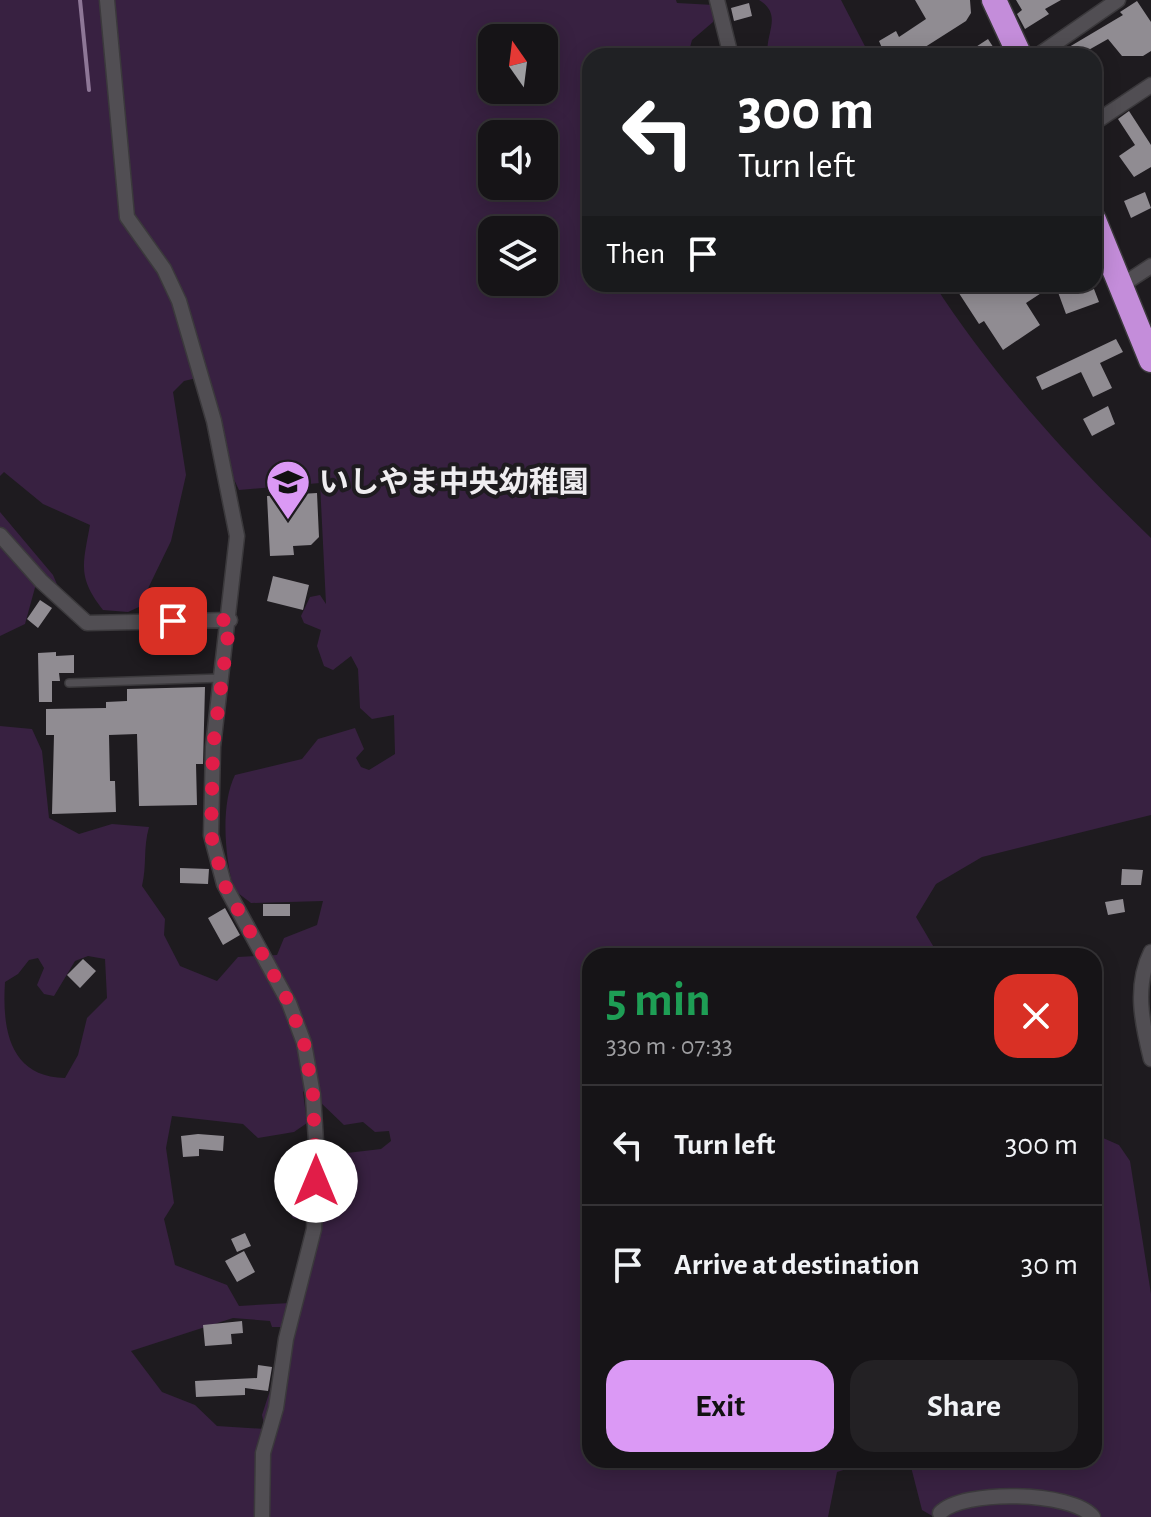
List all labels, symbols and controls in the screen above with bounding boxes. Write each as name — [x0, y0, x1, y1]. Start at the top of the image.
north arrow — [478, 24, 558, 104]
map controls — [478, 24, 558, 296]
icon: left — [606, 80, 710, 184]
text: 300 m — [738, 83, 874, 139]
button: sound — [478, 120, 558, 200]
text: Turn left — [738, 148, 855, 184]
button: layers — [478, 216, 558, 296]
icon: arrive — [681, 232, 725, 276]
text: Then — [606, 239, 665, 269]
school or university icon: いしやま中央幼稚園 — [264, 458, 312, 521]
place label: いしやま中央幼稚園 — [319, 466, 589, 498]
pin — [139, 587, 207, 655]
icon: arrive — [151, 599, 195, 643]
button: close — [994, 974, 1078, 1058]
text: 5 min — [606, 977, 711, 1025]
text: 330 m · 07:33 — [606, 1033, 733, 1059]
icon: left — [606, 1123, 650, 1167]
text: Turn left — [674, 1130, 775, 1160]
text: 300 m — [1005, 1130, 1078, 1160]
position arrow — [274, 1139, 358, 1223]
icon: arrive — [606, 1243, 650, 1287]
text: Arrive at destination — [674, 1250, 920, 1280]
text: 30 m — [1021, 1250, 1078, 1280]
button: Exit — [606, 1360, 834, 1452]
button: Share — [850, 1360, 1078, 1452]

